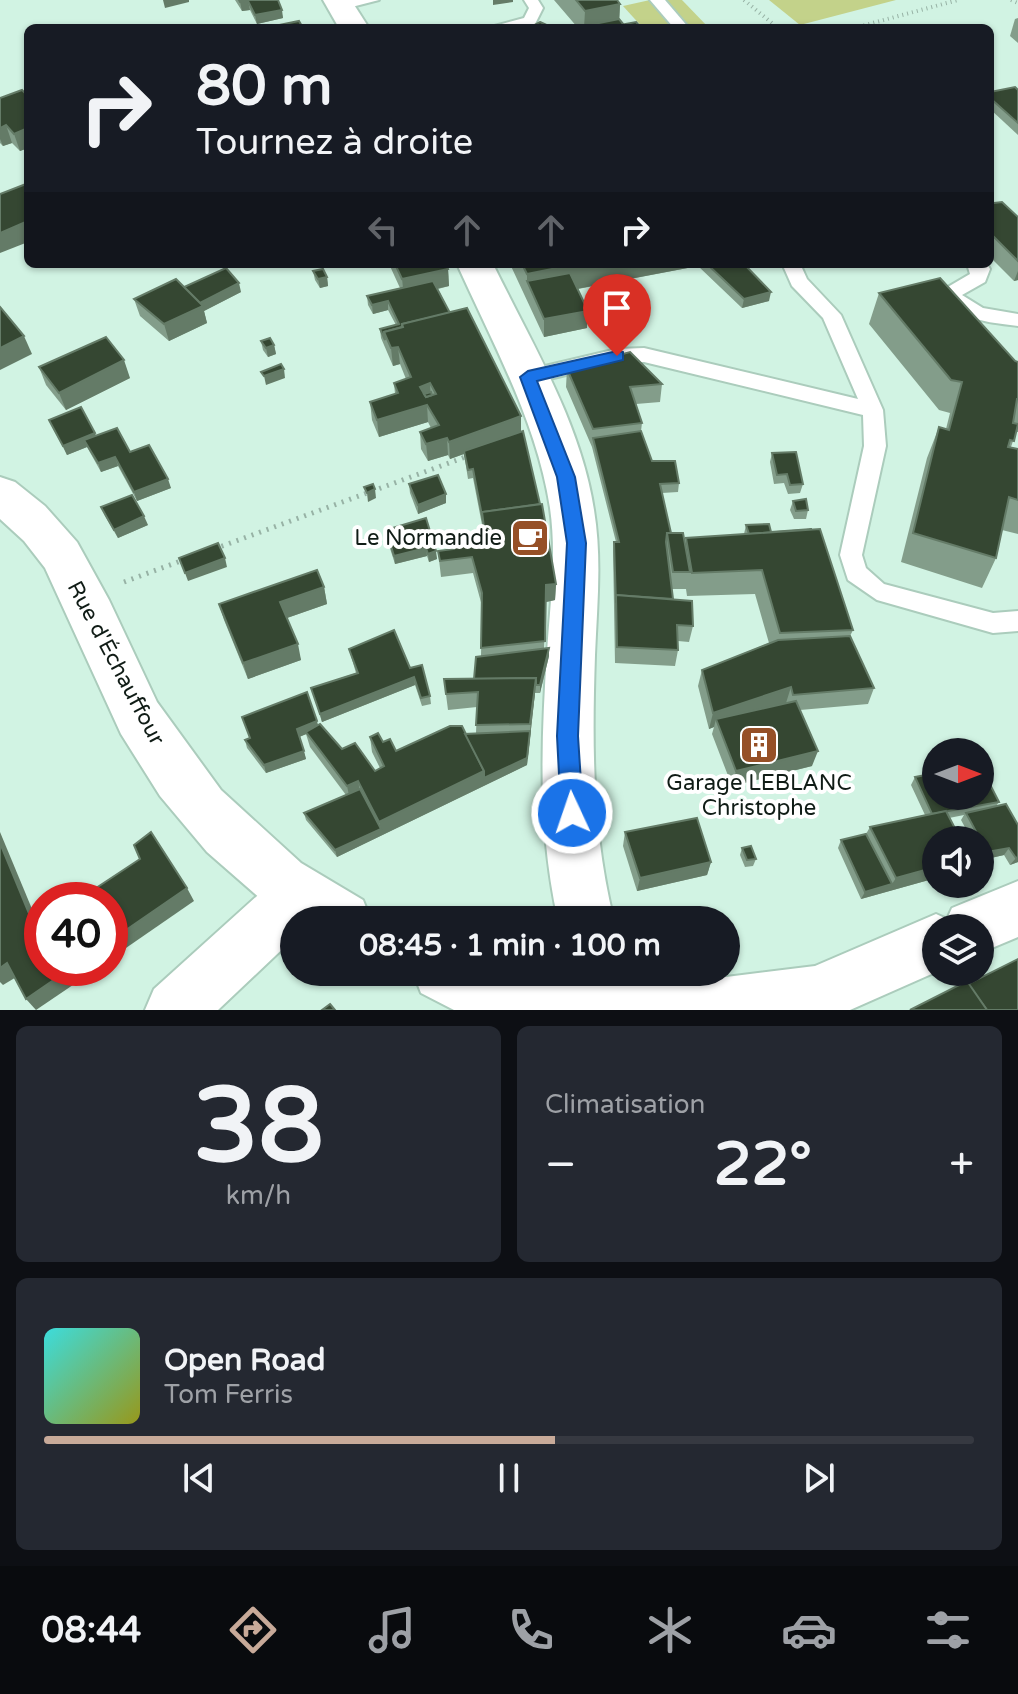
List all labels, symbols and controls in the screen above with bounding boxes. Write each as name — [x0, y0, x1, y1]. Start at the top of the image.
text: 80 m — [196, 53, 332, 120]
icon: right — [64, 56, 168, 160]
text: Tournez à droite — [196, 121, 473, 164]
icon: left — [361, 208, 405, 252]
icon: ahead — [445, 208, 489, 252]
icon: ahead — [529, 208, 573, 252]
icon: right — [613, 208, 657, 252]
pin — [583, 274, 651, 356]
icon: arrive — [595, 286, 639, 330]
cafe icon: Le Normandie — [509, 517, 551, 559]
place label: Le Normandie — [354, 525, 502, 551]
street label: Rue d'Échauffour — [62, 576, 171, 750]
building icon: Garage LEBLANC Christophe — [738, 724, 780, 766]
north arrow — [922, 738, 994, 810]
map controls — [922, 738, 994, 986]
place label: Garage LEBLANC Christophe — [666, 770, 852, 821]
position arrow — [530, 771, 614, 855]
button: sound — [922, 826, 994, 898]
speed limit sign: 40 — [24, 882, 128, 986]
button: layers — [922, 914, 994, 986]
text: 08:45 · 1 min · 100 m — [359, 927, 661, 964]
text: 38 — [193, 1065, 324, 1190]
text: Climatisation — [545, 1089, 705, 1120]
text: 22° — [714, 1129, 812, 1201]
text: − — [545, 1139, 576, 1192]
text: + — [949, 1139, 974, 1192]
text: km/h — [226, 1180, 291, 1211]
text: Open Road — [164, 1342, 325, 1379]
text: Tom Ferris — [164, 1379, 293, 1410]
icon: previous — [177, 1456, 221, 1500]
icon: pause — [487, 1456, 531, 1500]
icon: next — [797, 1456, 841, 1500]
icon: directions — [225, 1602, 281, 1658]
icon: music — [364, 1602, 420, 1658]
icon: phone — [503, 1602, 559, 1658]
icon: climate — [642, 1602, 698, 1658]
icon: car — [781, 1602, 837, 1658]
icon: filters — [920, 1602, 976, 1658]
text: 08:44 — [42, 1609, 141, 1652]

